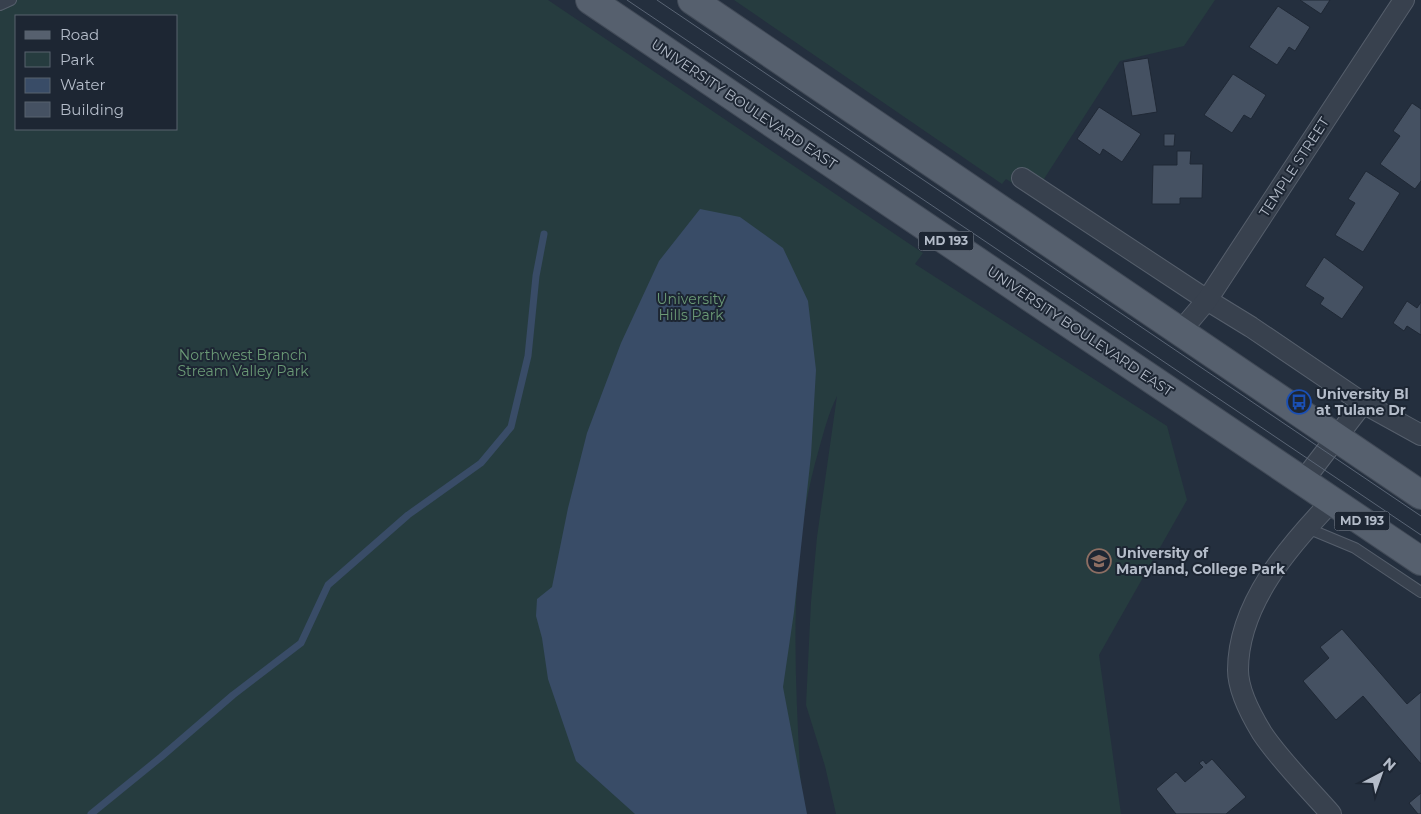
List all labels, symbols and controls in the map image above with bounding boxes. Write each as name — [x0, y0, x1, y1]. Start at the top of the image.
legend — [15, 15, 178, 130]
text: Road — [60, 25, 99, 44]
street label: UNIVERSITY BOULEVARD EAST — [648, 35, 840, 173]
text: Park — [60, 50, 94, 69]
text: Water — [60, 75, 106, 94]
text: Building — [60, 100, 124, 119]
street label: TEMPLE STREET — [1255, 114, 1333, 220]
road number: MD 193 — [918, 232, 974, 250]
street label: UNIVERSITY BOULEVARD EAST — [984, 262, 1176, 400]
park label: University Hills Park — [657, 290, 726, 324]
park label: Northwest Branch Stream Valley Park — [177, 346, 309, 380]
place label: University Bl at Tulane Dr — [1316, 385, 1409, 419]
bus stop icon: University Bl at Tulane Dr — [1286, 389, 1312, 415]
road number: MD 193 — [1334, 512, 1390, 530]
place label: University of Maryland, College Park — [1116, 544, 1286, 578]
school or university icon: University of Maryland, College Park — [1086, 548, 1112, 574]
north arrow — [1356, 749, 1406, 799]
text: N — [1379, 754, 1400, 775]

